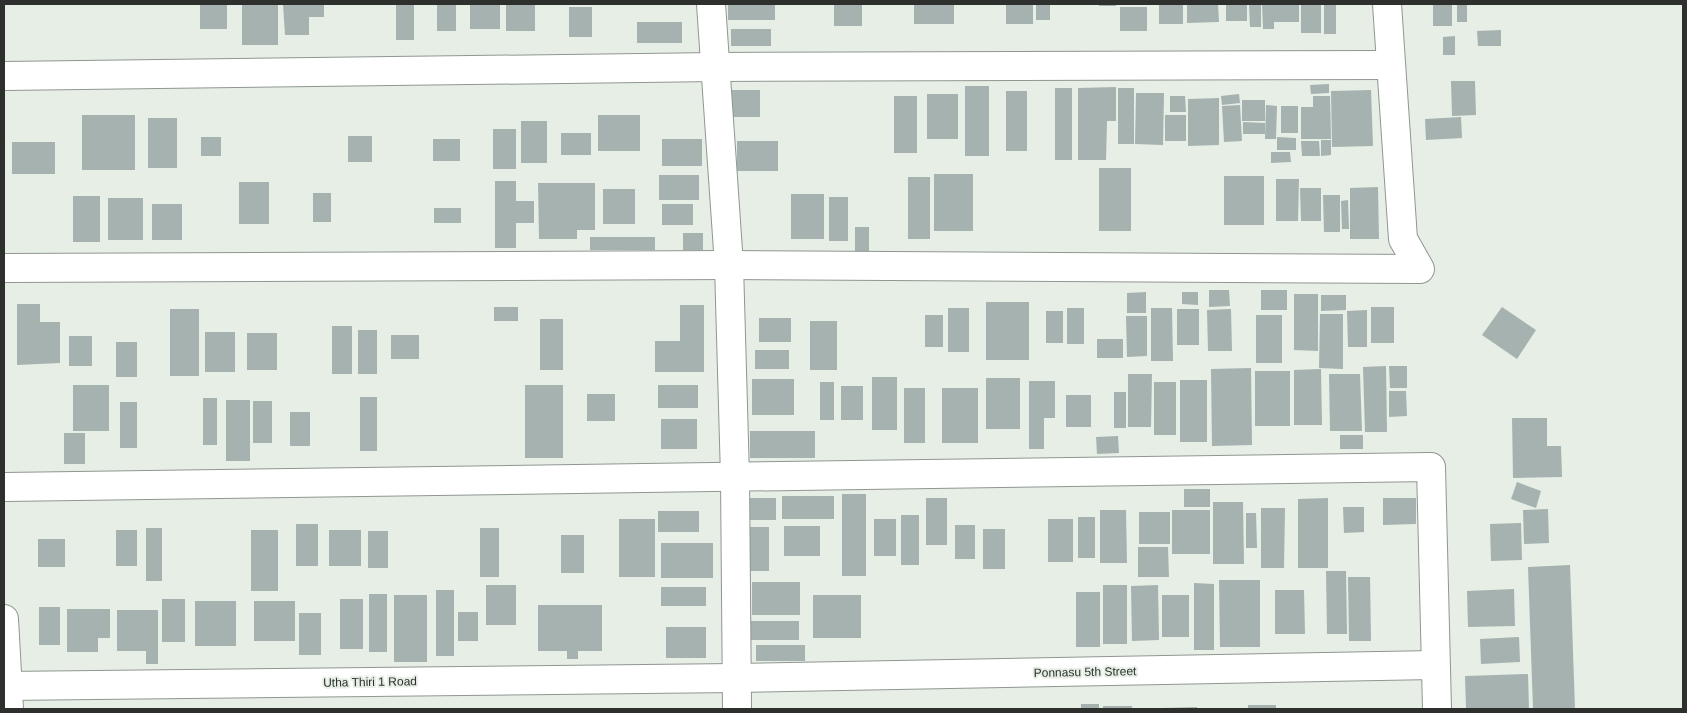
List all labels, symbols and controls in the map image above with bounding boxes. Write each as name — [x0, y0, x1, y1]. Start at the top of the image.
street label: Ponnasu 5th Street — [1034, 664, 1137, 680]
street label: Utha Thiri 1 Road — [323, 674, 417, 690]

